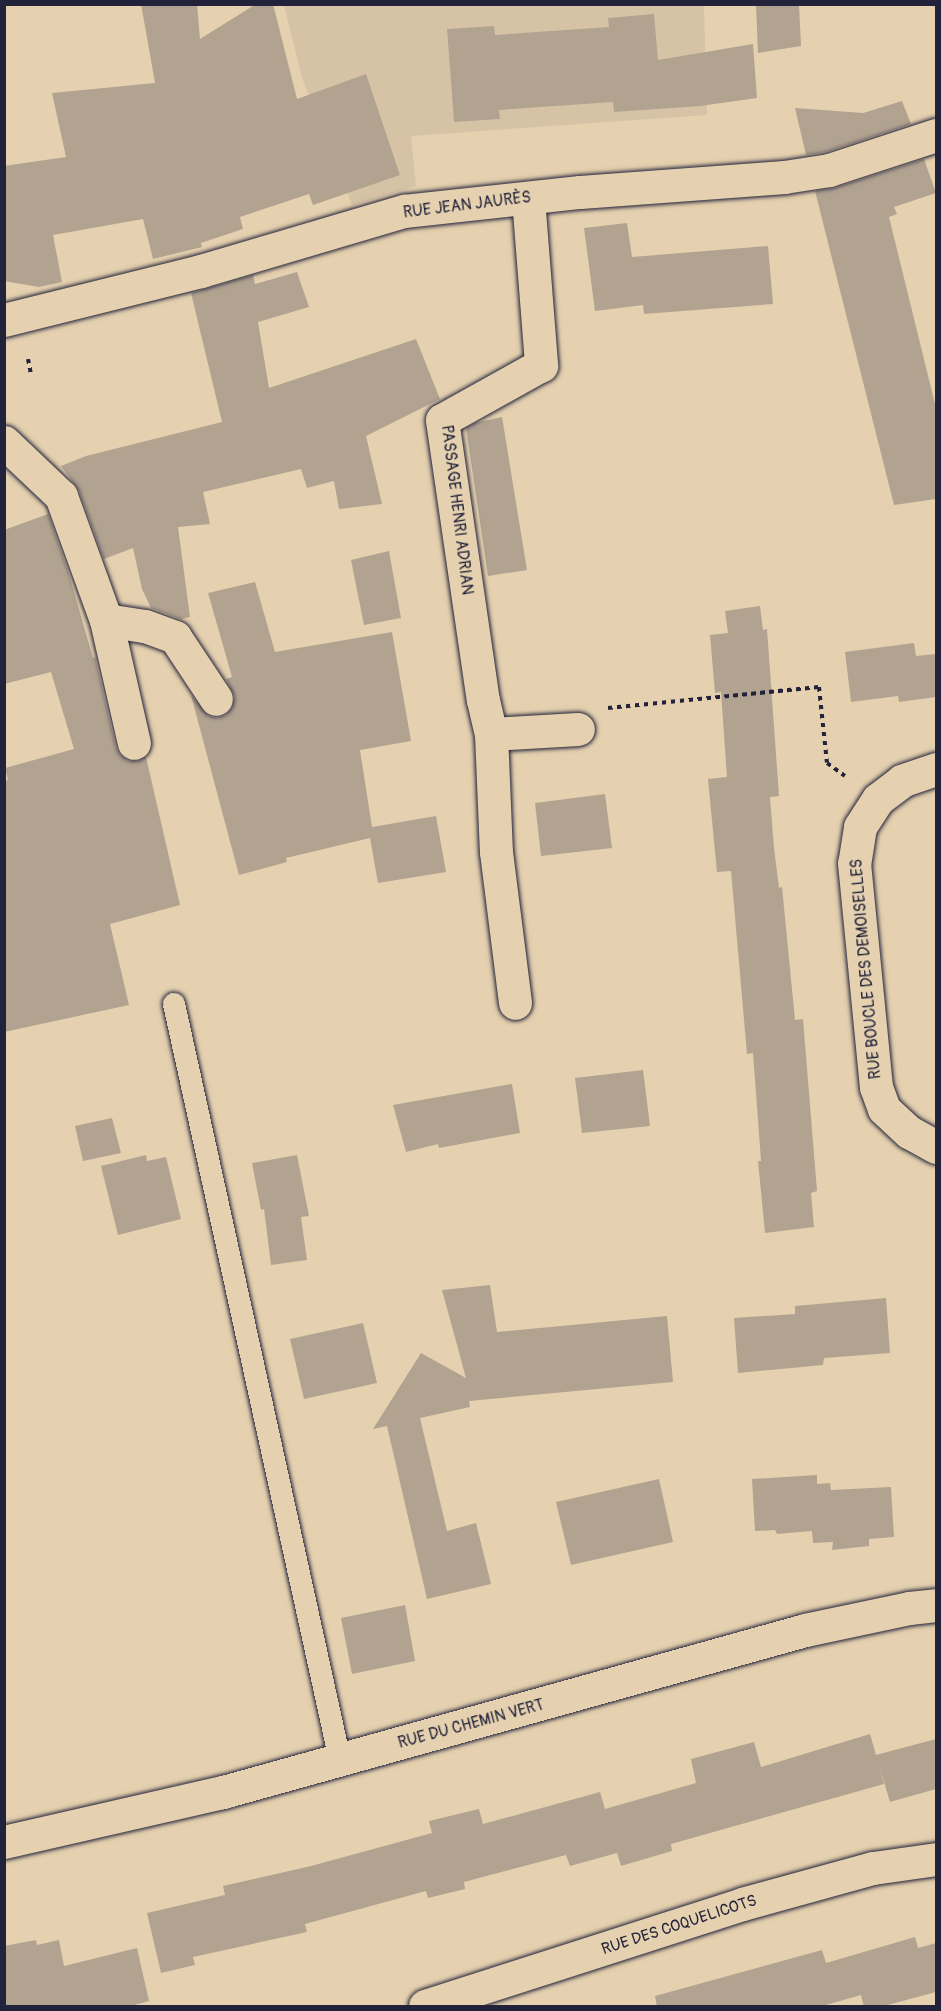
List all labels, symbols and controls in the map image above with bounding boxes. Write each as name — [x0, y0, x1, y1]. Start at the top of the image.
street label: RUE JEAN JAURÈS — [402, 188, 532, 222]
street label: PASSAGE HENRI ADRIAN — [437, 424, 477, 596]
street label: RUE BOUCLE DES DEMOISELLES — [847, 858, 885, 1080]
street label: RUE DU CHEMIN VERT — [396, 1695, 546, 1753]
street label: RUE DES COQUELICOTS — [599, 1891, 759, 1959]

